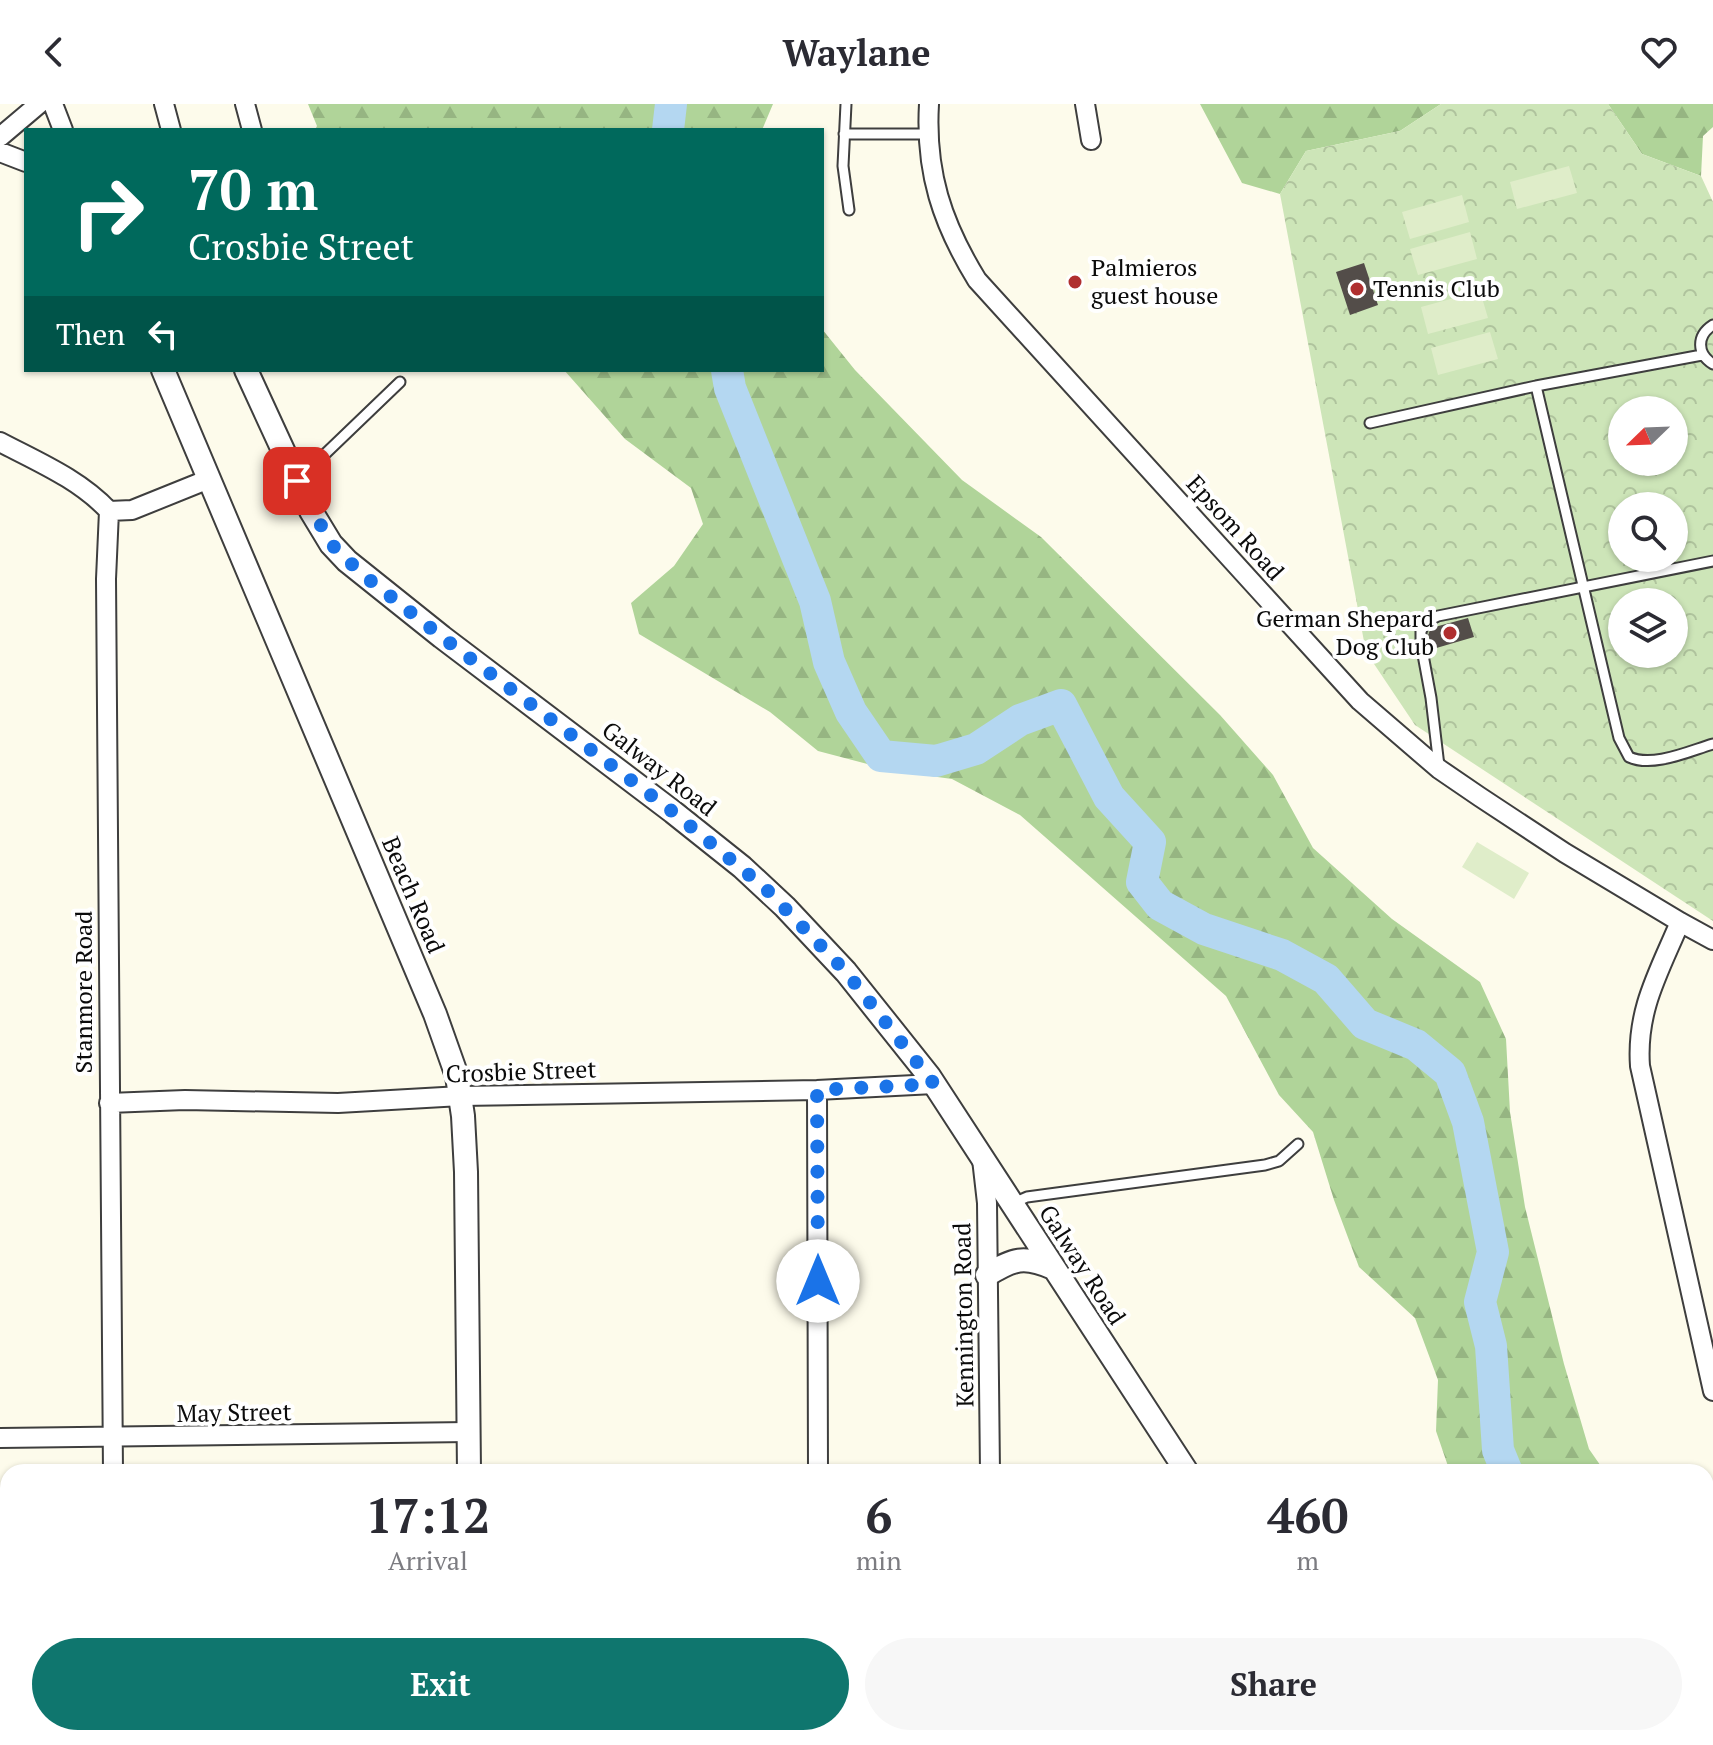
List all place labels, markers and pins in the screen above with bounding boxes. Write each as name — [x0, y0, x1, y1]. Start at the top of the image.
place label: Palmieros guest house — [1091, 251, 1218, 311]
place label: Tennis Club — [1373, 272, 1500, 304]
marker: Palmieros guest house — [1066, 273, 1084, 291]
marker: Tennis Club — [1348, 280, 1366, 298]
pin — [263, 447, 331, 515]
place label: German Shepard Dog Club — [1256, 602, 1434, 662]
marker: German Shepard Dog Club — [1441, 624, 1459, 642]

